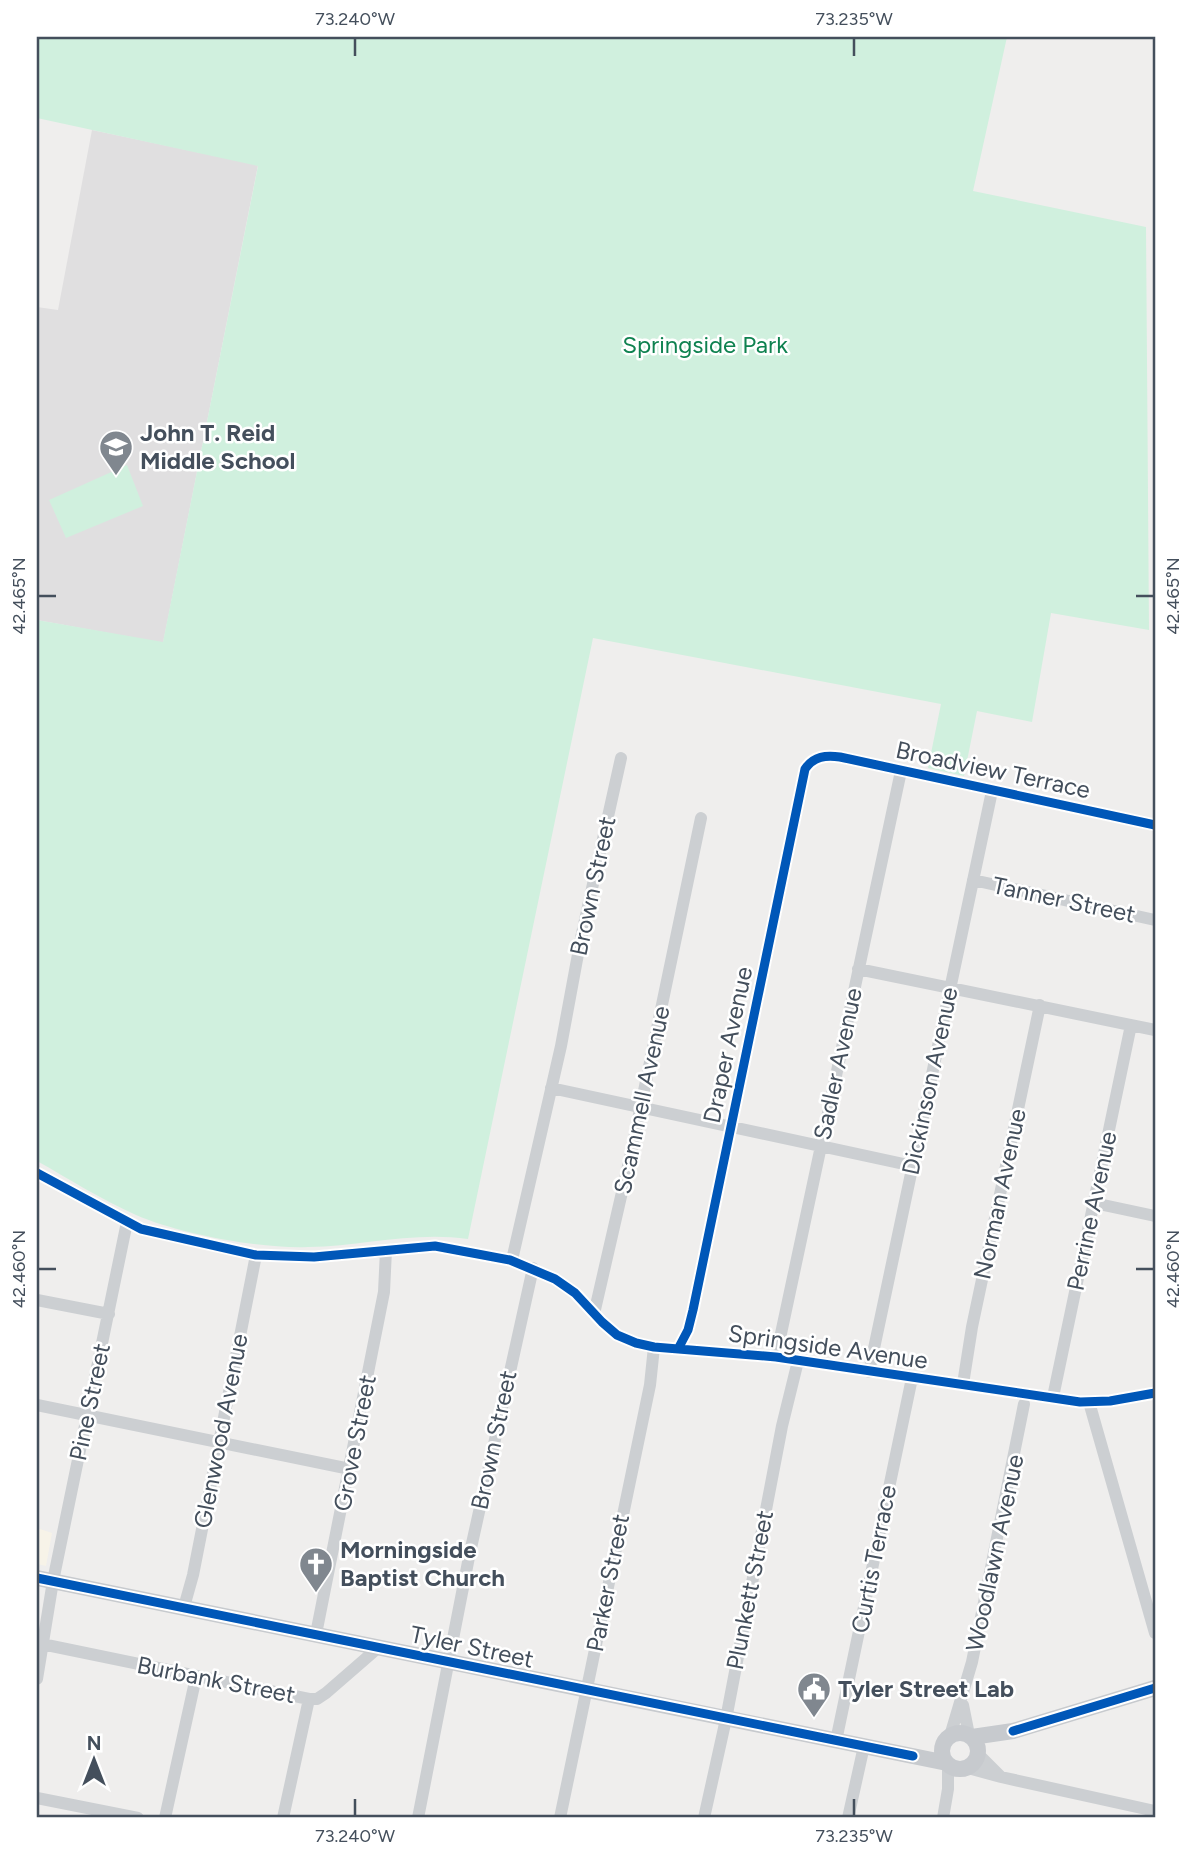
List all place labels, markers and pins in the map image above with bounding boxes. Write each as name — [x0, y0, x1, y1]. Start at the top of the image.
place label: John T. Reid Middle School — [140, 418, 295, 475]
school or university icon: John T. Reid Middle School — [97, 428, 135, 477]
place label: Morningside Baptist Church — [340, 1535, 505, 1592]
church icon: Morningside Baptist Church — [297, 1545, 335, 1594]
public building icon: Tyler Street Lab — [795, 1670, 833, 1719]
place label: Tyler Street Lab — [838, 1674, 1014, 1703]

